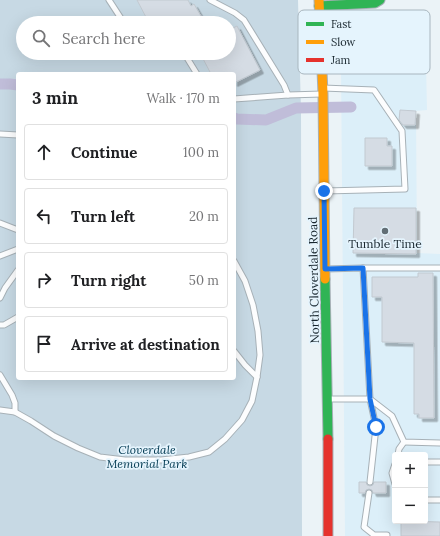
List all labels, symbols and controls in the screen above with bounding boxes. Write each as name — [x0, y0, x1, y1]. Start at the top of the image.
legend — [298, 10, 430, 74]
search box — [16, 16, 236, 60]
text: Fast — [331, 17, 352, 31]
icon: search — [30, 27, 52, 49]
text: Search here — [62, 29, 145, 48]
text: Slow — [331, 35, 356, 49]
text: Jam — [330, 53, 351, 67]
text: 3 min — [32, 87, 78, 109]
text: Walk · 170 m — [146, 90, 220, 107]
icon: ahead — [33, 141, 55, 163]
text: Continue — [71, 143, 137, 162]
text: 100 m — [183, 144, 219, 161]
route end — [315, 182, 333, 200]
icon: left — [33, 205, 55, 227]
text: Turn left — [71, 207, 135, 226]
text: 20 m — [189, 208, 219, 225]
street label: North Cloverdale Road — [305, 217, 322, 343]
marker: Tumble Time — [380, 226, 390, 236]
place label: Tumble Time — [348, 236, 422, 251]
icon: right — [33, 269, 55, 291]
text: Turn right — [71, 271, 147, 290]
text: 50 m — [189, 272, 219, 289]
icon: arrive — [33, 333, 55, 355]
text: Arrive at destination — [71, 335, 220, 354]
route start — [367, 418, 385, 436]
park label: Cloverdale Memorial Park — [107, 442, 187, 471]
map controls — [392, 452, 428, 524]
button: + — [392, 452, 428, 488]
button: − — [392, 488, 428, 524]

